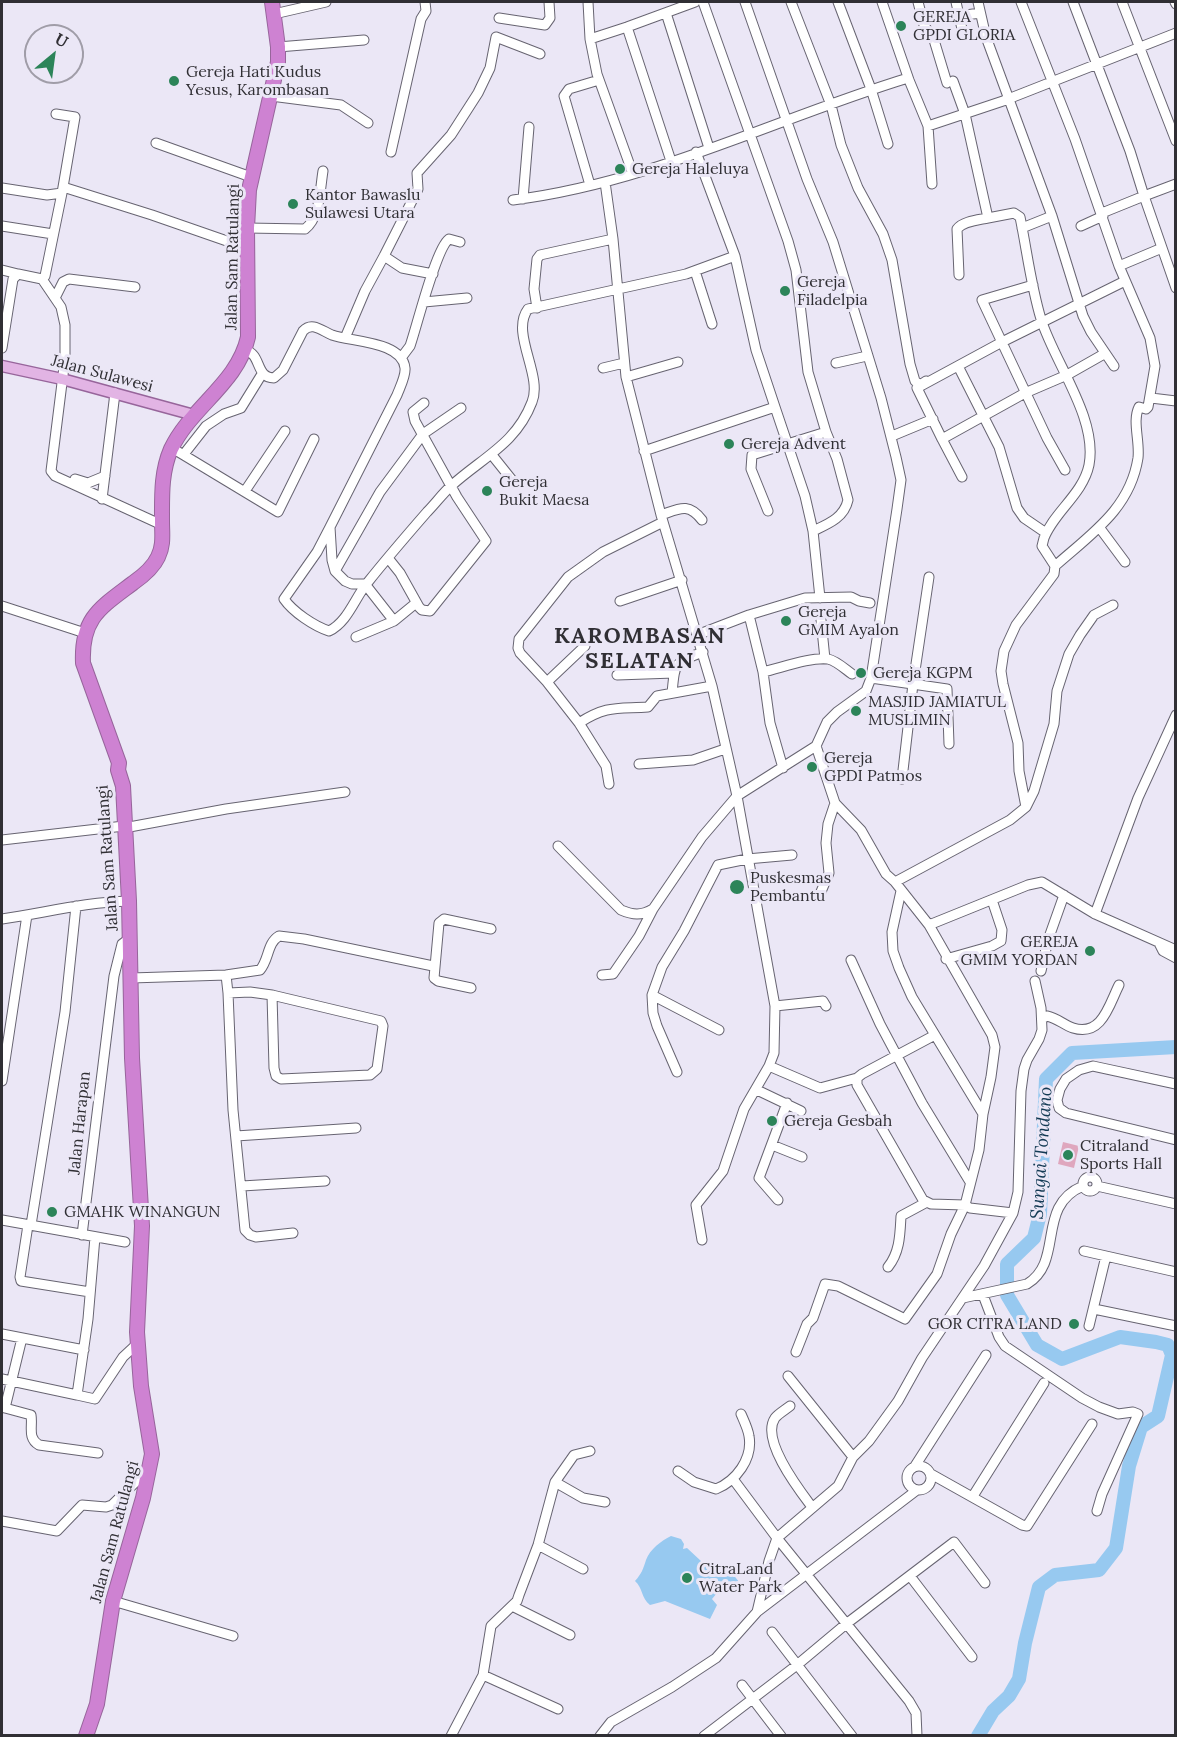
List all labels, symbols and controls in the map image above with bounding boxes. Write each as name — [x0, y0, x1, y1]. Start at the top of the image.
place label: GEREJA GPDI GLORIA — [913, 7, 1015, 45]
marker: GEREJA GPDI GLORIA — [894, 19, 908, 33]
north arrow — [24, 24, 84, 84]
text: U — [52, 28, 72, 52]
place label: Gereja Hati Kudus Yesus, Karombasan — [186, 62, 329, 100]
marker: Gereja Hati Kudus Yesus, Karombasan — [167, 74, 181, 88]
place label: Gereja Haleluya — [632, 159, 749, 179]
marker: Gereja Haleluya — [613, 162, 627, 176]
street label: Jalan Sam Ratulangi — [222, 184, 244, 330]
place label: Kantor Bawaslu Sulawesi Utara — [305, 185, 421, 223]
marker: Kantor Bawaslu Sulawesi Utara — [286, 197, 300, 211]
place label: Gereja Filadelpia — [797, 272, 868, 310]
marker: Gereja Filadelpia — [778, 284, 792, 298]
street label: Jalan Sulawesi — [49, 351, 155, 397]
place label: Gereja Advent — [741, 434, 846, 454]
marker: Gereja Advent — [722, 437, 736, 451]
place label: Gereja Bukit Maesa — [499, 472, 589, 510]
marker: Gereja Bukit Maesa — [480, 484, 494, 498]
place label: Gereja GMIM Ayalon — [798, 602, 899, 640]
marker: Gereja GMIM Ayalon — [779, 614, 793, 628]
district label: KAROMBASAN SELATAN — [554, 624, 726, 676]
place label: Gereja KGPM — [873, 663, 973, 683]
marker: Gereja KGPM — [854, 666, 868, 680]
place label: MASJID JAMIATUL MUSLIMIN — [868, 692, 1006, 730]
marker: MASJID JAMIATUL MUSLIMIN — [849, 704, 863, 718]
place label: Gereja GPDI Patmos — [824, 748, 922, 786]
marker: Gereja GPDI Patmos — [805, 760, 819, 774]
street label: Jalan Sam Ratulangi — [93, 784, 123, 932]
place label: Puskesmas Pembantu — [750, 868, 831, 906]
marker: Puskesmas Pembantu — [728, 878, 746, 896]
place label: GEREJA GMIM YORDAN — [961, 932, 1078, 970]
marker: GEREJA GMIM YORDAN — [1083, 944, 1097, 958]
street label: Jalan Harapan — [65, 1070, 95, 1176]
water label: Sungai Tondano — [1027, 1086, 1057, 1220]
place label: Gereja Gesbah — [784, 1111, 892, 1131]
marker: Gereja Gesbah — [765, 1114, 779, 1128]
place label: Citraland Sports Hall — [1080, 1136, 1162, 1174]
marker: Citraland Sports Hall — [1061, 1148, 1075, 1162]
place label: GMAHK WINANGUN — [64, 1202, 220, 1222]
marker: GMAHK WINANGUN — [45, 1205, 59, 1219]
place label: GOR CITRA LAND — [928, 1314, 1062, 1334]
marker: GOR CITRA LAND — [1067, 1317, 1081, 1331]
street label: Jalan Sam Ratulangi — [87, 1459, 143, 1605]
place label: CitraLand Water Park — [699, 1559, 782, 1597]
marker: CitraLand Water Park — [680, 1571, 694, 1585]

